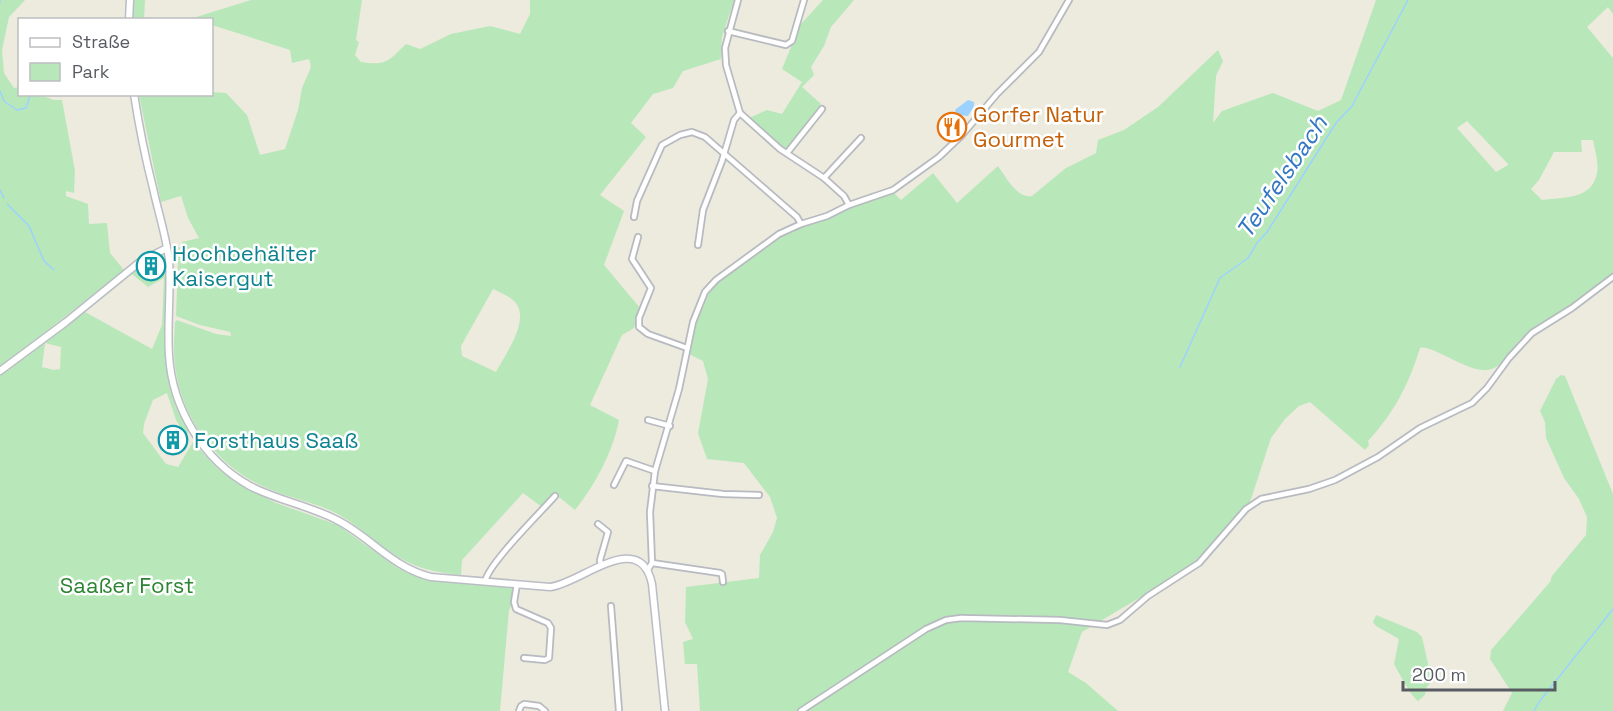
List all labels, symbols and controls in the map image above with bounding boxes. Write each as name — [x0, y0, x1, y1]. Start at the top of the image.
legend — [18, 18, 213, 96]
text: Straße — [72, 30, 130, 53]
text: Park — [72, 60, 110, 83]
place label: Gorfer Natur Gourmet — [973, 100, 1104, 153]
water label: Teufelsbach — [1229, 108, 1335, 244]
restaurant icon: Gorfer Natur Gourmet — [936, 111, 968, 143]
place label: Hochbehälter Kaisergut — [172, 239, 316, 292]
building icon: Hochbehälter Kaisergut — [135, 250, 167, 282]
building icon: Forsthaus Saaß — [157, 424, 189, 456]
place label: Forsthaus Saaß — [194, 426, 358, 454]
park label: Saaßer Forst — [60, 571, 194, 599]
scale bar — [1403, 654, 1554, 692]
text: 200 m — [1412, 663, 1466, 686]

